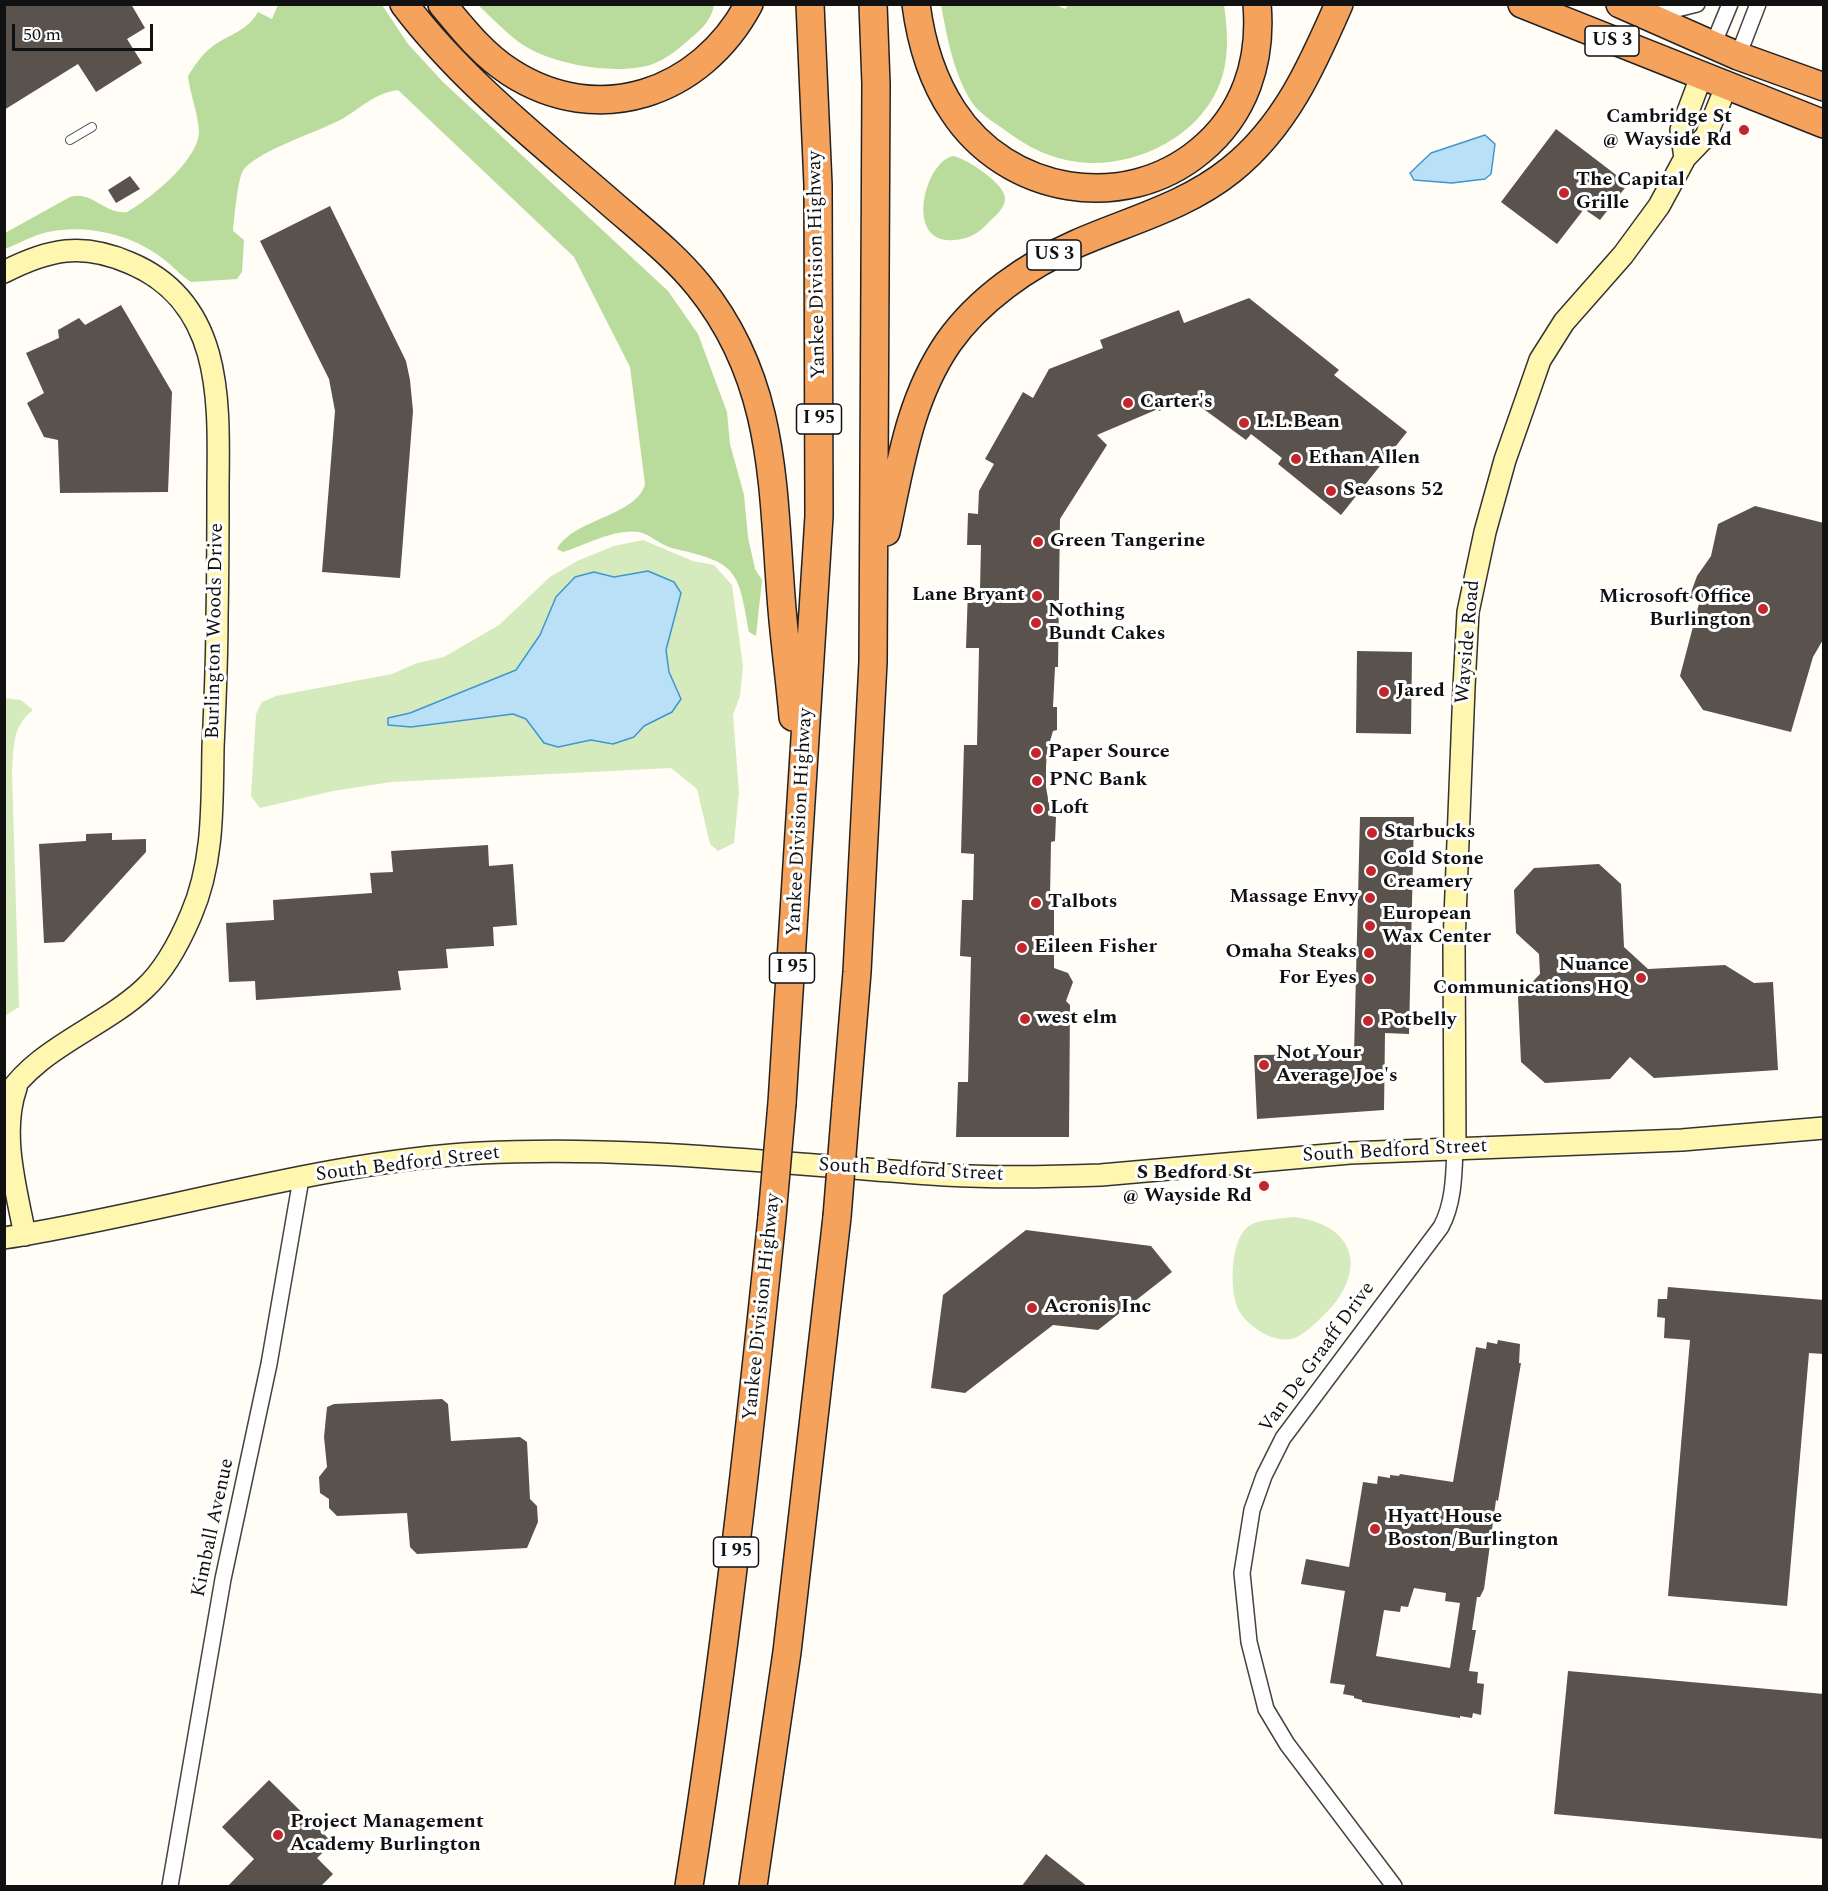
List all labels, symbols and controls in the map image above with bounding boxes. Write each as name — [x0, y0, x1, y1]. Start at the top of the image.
scale bar — [15, 12, 156, 50]
text: 50 m — [23, 21, 61, 48]
road number: US 3 — [1585, 26, 1639, 56]
place label: Cambridge St @ Wayside Rd — [1603, 106, 1732, 153]
marker: Cambridge St @ Wayside Rd — [1737, 123, 1751, 137]
street label: Yankee Division Highway — [804, 151, 832, 379]
place label: The Capital Grille — [1576, 169, 1685, 216]
marker: The Capital Grille — [1557, 186, 1571, 200]
road number: US 3 — [1027, 240, 1081, 270]
place label: Carter's — [1140, 391, 1213, 415]
marker: Carter's — [1121, 396, 1135, 410]
road number: I 95 — [796, 404, 842, 434]
place label: L.L.Bean — [1256, 411, 1340, 435]
marker: L.L.Bean — [1237, 416, 1251, 430]
place label: Ethan Allen — [1308, 447, 1420, 471]
marker: Ethan Allen — [1289, 452, 1303, 466]
place label: Seasons 52 — [1343, 479, 1443, 503]
marker: Seasons 52 — [1324, 484, 1338, 498]
street label: Burlington Woods Drive — [202, 523, 230, 739]
place label: Green Tangerine — [1050, 530, 1205, 554]
marker: Green Tangerine — [1031, 535, 1045, 549]
street label: Wayside Road — [1452, 579, 1486, 705]
place label: Lane Bryant — [912, 584, 1025, 608]
place label: Microsoft Office Burlington — [1599, 586, 1751, 633]
marker: Lane Bryant — [1030, 589, 1044, 603]
place label: Nothing Bundt Cakes — [1048, 600, 1165, 647]
marker: Microsoft Office Burlington — [1756, 602, 1770, 616]
marker: Nothing Bundt Cakes — [1029, 616, 1043, 630]
place label: Jared — [1396, 680, 1445, 704]
marker: Jared — [1377, 685, 1391, 699]
street label: Yankee Division Highway — [783, 707, 819, 937]
place label: Paper Source — [1048, 741, 1170, 765]
marker: Paper Source — [1029, 746, 1043, 760]
place label: PNC Bank — [1049, 769, 1147, 793]
marker: PNC Bank — [1030, 774, 1044, 788]
place label: Loft — [1050, 797, 1089, 821]
marker: Loft — [1031, 802, 1045, 816]
place label: Starbucks — [1384, 821, 1476, 845]
marker: Starbucks — [1365, 826, 1379, 840]
place label: Cold Stone Creamery — [1383, 848, 1484, 895]
marker: Cold Stone Creamery — [1364, 864, 1378, 878]
place label: Massage Envy — [1229, 886, 1358, 910]
place label: Talbots — [1048, 891, 1118, 915]
marker: Massage Envy — [1363, 891, 1377, 905]
marker: Talbots — [1029, 896, 1043, 910]
place label: European Wax Center — [1382, 903, 1491, 950]
marker: European Wax Center — [1363, 919, 1377, 933]
place label: Eileen Fisher — [1034, 936, 1157, 960]
marker: Eileen Fisher — [1015, 941, 1029, 955]
place label: Omaha Steaks — [1226, 941, 1357, 965]
marker: Omaha Steaks — [1362, 946, 1376, 960]
road number: I 95 — [770, 953, 814, 983]
place label: Nuance Communications HQ — [1433, 954, 1629, 1001]
place label: For Eyes — [1278, 967, 1357, 991]
marker: Nuance Communications HQ — [1634, 971, 1648, 985]
marker: For Eyes — [1362, 972, 1376, 986]
place label: west elm — [1037, 1007, 1117, 1031]
place label: Potbelly — [1380, 1009, 1456, 1033]
marker: west elm — [1018, 1012, 1032, 1026]
marker: Potbelly — [1361, 1014, 1375, 1028]
place label: Not Your Average Joe's — [1276, 1042, 1398, 1089]
marker: Not Your Average Joe's — [1257, 1058, 1271, 1072]
street label: South Bedford Street — [1302, 1135, 1488, 1169]
street label: South Bedford Street — [315, 1142, 501, 1188]
street label: South Bedford Street — [818, 1154, 1004, 1188]
place label: S Bedford St @ Wayside Rd — [1123, 1162, 1252, 1209]
marker: S Bedford St @ Wayside Rd — [1257, 1179, 1271, 1193]
street label: Yankee Division Highway — [739, 1192, 787, 1422]
street label: Van De Graaff Drive — [1255, 1278, 1381, 1438]
place label: Acronis Inc — [1044, 1296, 1151, 1320]
marker: Acronis Inc — [1025, 1301, 1039, 1315]
street label: Kimball Avenue — [188, 1456, 240, 1600]
place label: Hyatt House Boston/Burlington — [1387, 1506, 1559, 1553]
marker: Hyatt House Boston/Burlington — [1368, 1522, 1382, 1536]
road number: I 95 — [714, 1537, 758, 1567]
place label: Project Management Academy Burlington — [290, 1811, 484, 1858]
marker: Project Management Academy Burlington — [271, 1828, 285, 1842]

